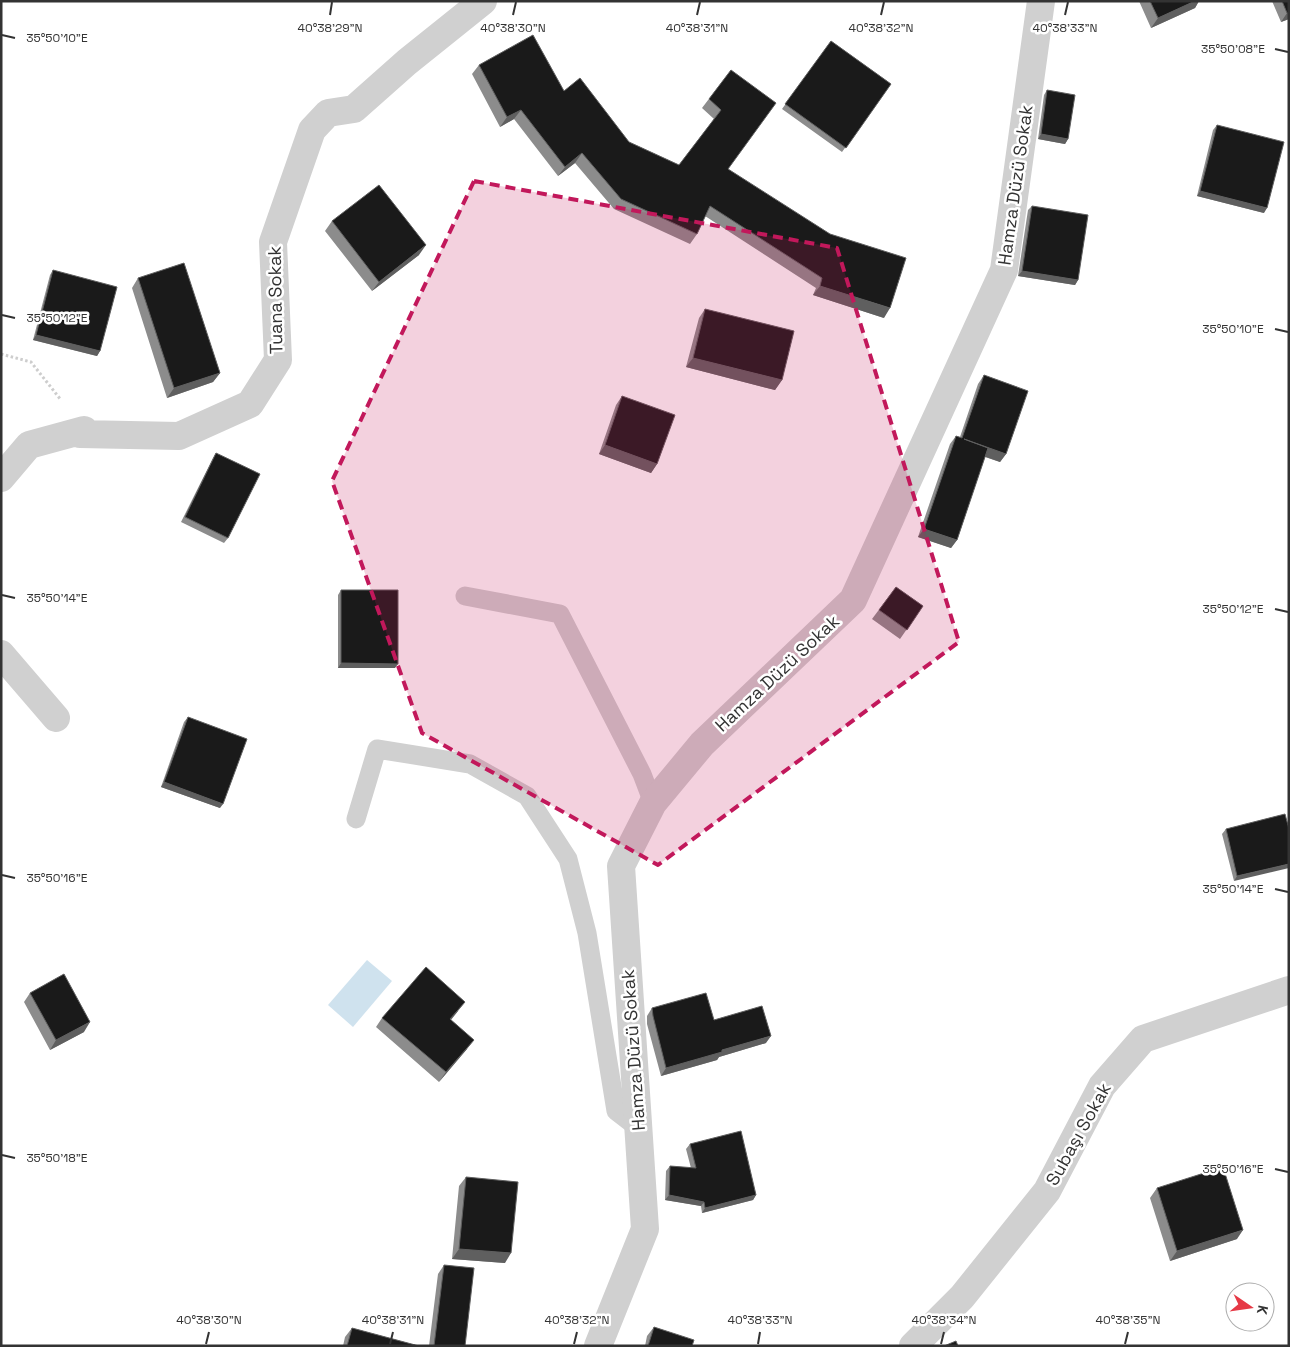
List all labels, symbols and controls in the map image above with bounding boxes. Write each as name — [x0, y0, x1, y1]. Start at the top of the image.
text: 40°38'29"N — [297, 20, 363, 36]
text: 40°38'30"N — [480, 20, 546, 36]
text: 40°38'31"N — [666, 20, 728, 36]
text: 40°38'32"N — [848, 20, 914, 36]
text: 40°38'33"N — [1032, 20, 1098, 36]
text: 35°50'10"E — [26, 30, 88, 46]
text: 35°50'08"E — [1201, 41, 1265, 57]
street label: Hamza Düzü Sokak — [992, 103, 1038, 267]
street label: Tuana Sokak — [263, 245, 287, 354]
text: 35°50'12"E — [26, 310, 88, 326]
text: 35°50'10"E — [1202, 321, 1264, 337]
text: 35°50'14"E — [27, 590, 88, 606]
text: 35°50'12"E — [1202, 601, 1264, 617]
street label: Hamza Düzü Sokak — [710, 609, 844, 737]
text: 35°50'16"E — [26, 870, 88, 886]
text: 35°50'14"E — [1203, 881, 1264, 897]
street label: Hamza Düzü Sokak — [616, 968, 650, 1131]
street label: Subaşı Sokak — [1040, 1078, 1116, 1189]
text: 35°50'18"E — [26, 1150, 88, 1166]
text: 35°50'16"E — [1202, 1161, 1264, 1177]
north arrow — [1225, 1282, 1275, 1332]
text: K — [1253, 1304, 1272, 1316]
text: 40°38'30"N — [176, 1312, 242, 1328]
text: 40°38'31"N — [362, 1312, 424, 1328]
text: 40°38'32"N — [544, 1312, 610, 1328]
text: 40°38'33"N — [727, 1312, 793, 1328]
text: 40°38'34"N — [912, 1312, 976, 1328]
text: 40°38'35"N — [1095, 1312, 1161, 1328]

